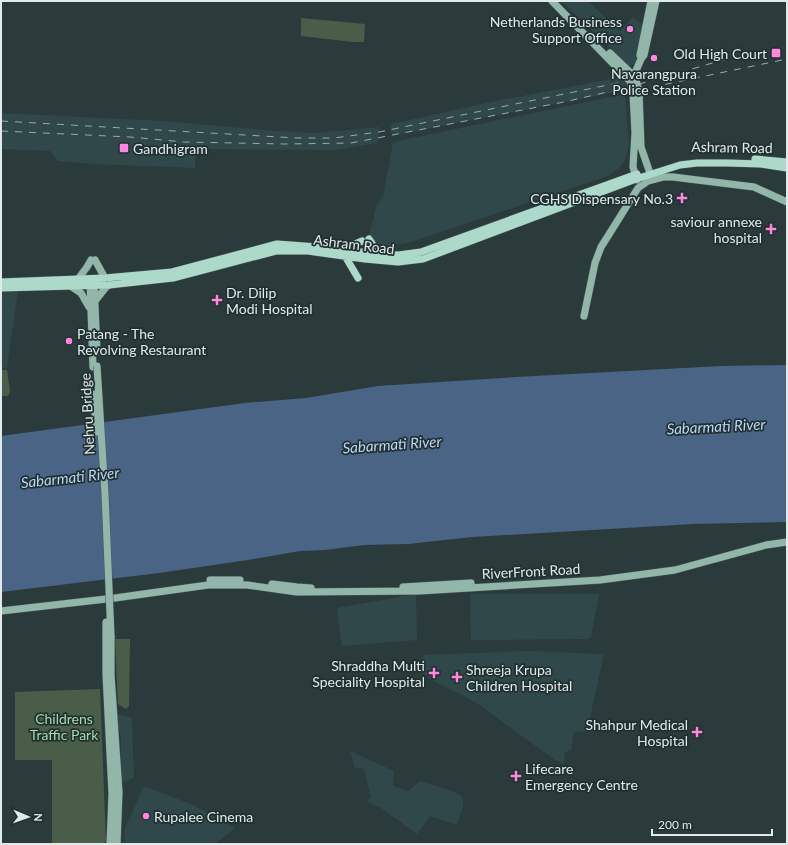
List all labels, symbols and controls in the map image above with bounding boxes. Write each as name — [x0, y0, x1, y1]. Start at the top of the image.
place label: Netherlands Business Support Office — [490, 13, 622, 46]
marker: Netherlands Business Support Office — [625, 24, 635, 34]
place label: Old High Court — [674, 45, 767, 62]
marker: Old High Court — [770, 47, 782, 59]
marker: Navarangpura Police Station — [649, 53, 659, 63]
place label: Navarangpura Police Station — [611, 65, 697, 98]
street label: Ashram Road — [691, 138, 773, 156]
place label: Gandhigram — [133, 140, 208, 157]
marker: Gandhigram — [118, 142, 130, 154]
place label: CGHS Dispensary No.3 — [530, 190, 673, 207]
marker: CGHS Dispensary No.3 — [676, 192, 688, 204]
place label: saviour annexe hospital — [670, 213, 762, 246]
marker: saviour annexe hospital — [765, 223, 777, 235]
street label: Ashram Road — [313, 231, 395, 257]
place label: Dr. Dilip Modi Hospital — [226, 284, 312, 317]
marker: Dr. Dilip Modi Hospital — [211, 294, 223, 306]
place label: Patang - The Revolving Restaurant — [77, 325, 206, 358]
marker: Patang - The Revolving Restaurant — [64, 336, 74, 346]
street label: Nehru Bridge — [76, 373, 98, 455]
water label: Sabarmati River — [666, 414, 767, 438]
water label: Sabarmati River — [342, 432, 443, 456]
water label: Sabarmati River — [20, 463, 121, 491]
street label: RiverFront Road — [481, 560, 581, 582]
place label: Shraddha Multi Speciality Hospital — [312, 657, 425, 690]
place label: Shreeja Krupa Children Hospital — [466, 661, 572, 694]
marker: Shraddha Multi Speciality Hospital — [428, 667, 440, 679]
marker: Shreeja Krupa Children Hospital — [451, 671, 463, 683]
park label: Childrens Traffic Park — [30, 710, 99, 743]
place label: Shahpur Medical Hospital — [586, 716, 688, 749]
marker: Shahpur Medical Hospital — [691, 726, 703, 738]
place label: Lifecare Emergency Centre — [525, 760, 638, 793]
marker: Lifecare Emergency Centre — [510, 770, 522, 782]
north arrow — [8, 797, 48, 837]
place label: Rupalee Cinema — [154, 808, 253, 825]
marker: Rupalee Cinema — [141, 811, 151, 821]
scale bar — [652, 811, 772, 837]
text: N — [32, 813, 45, 822]
text: 200 m — [658, 817, 692, 832]

